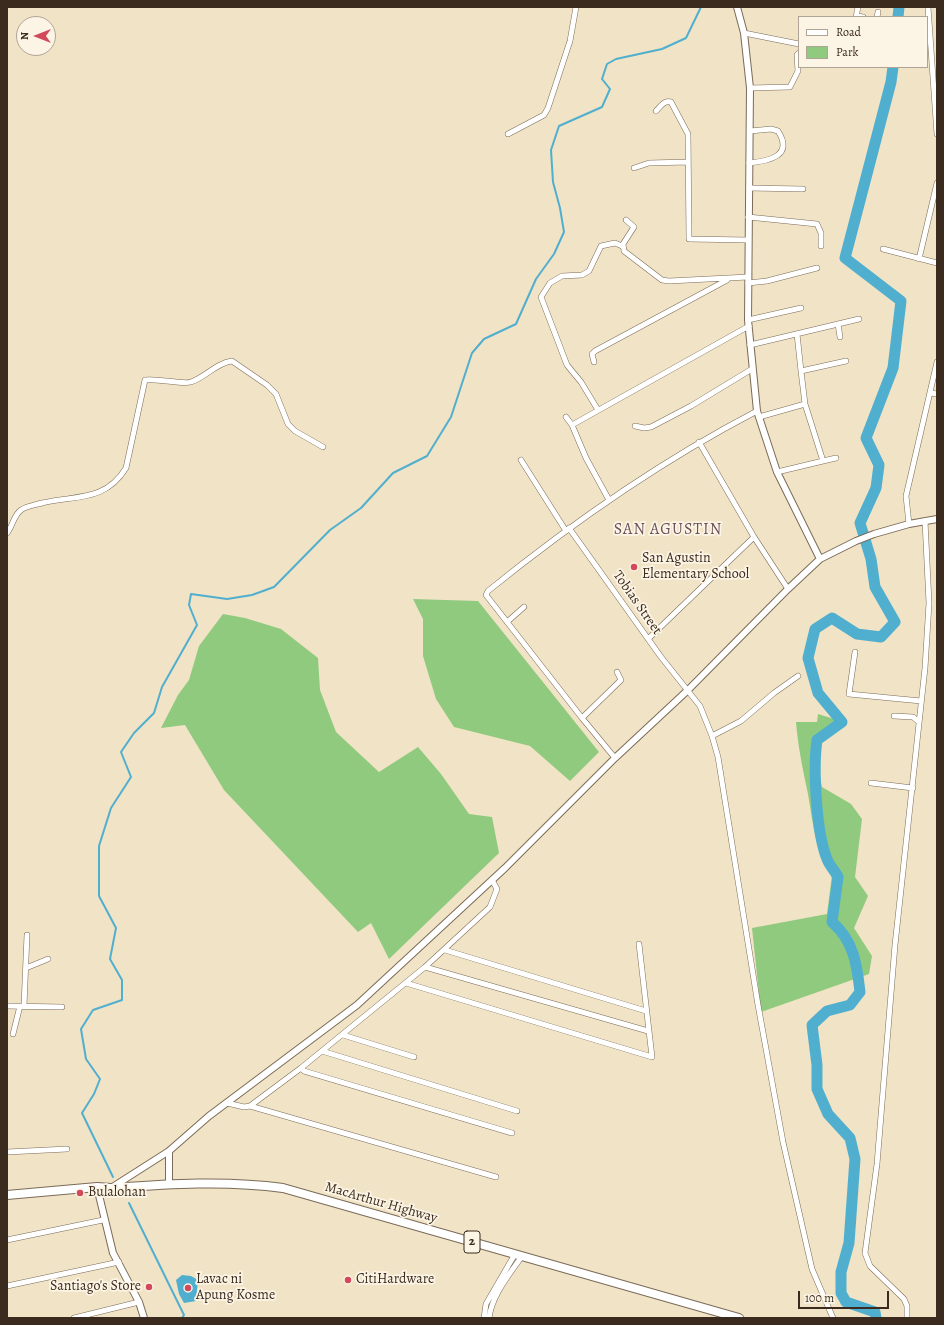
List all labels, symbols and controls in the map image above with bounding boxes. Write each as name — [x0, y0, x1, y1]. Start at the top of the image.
north arrow — [16, 16, 56, 56]
legend — [798, 16, 928, 68]
text: Road — [836, 24, 861, 40]
text: N — [17, 32, 32, 40]
text: Park — [836, 44, 859, 60]
district label: SAN AGUSTIN — [614, 520, 722, 540]
place label: San Agustin Elementary School — [642, 551, 749, 584]
marker: San Agustin Elementary School — [629, 562, 639, 572]
street label: Tobias Street — [609, 568, 665, 638]
street label: MacArthur Highway — [323, 1179, 439, 1227]
place label: Bulalohan — [88, 1185, 146, 1201]
marker: Bulalohan — [75, 1188, 85, 1198]
road number: 2 — [464, 1231, 480, 1253]
place label: Lavac ni Apung Kosme — [196, 1272, 275, 1304]
place label: CitiHardware — [356, 1272, 434, 1288]
marker: CitiHardware — [343, 1275, 353, 1285]
place label: Santiago's Store — [50, 1279, 141, 1295]
marker: Santiago's Store — [144, 1282, 154, 1292]
marker: Lavac ni Apung Kosme — [183, 1283, 193, 1293]
scale bar — [800, 1283, 891, 1309]
text: 100 m — [805, 1290, 834, 1306]

